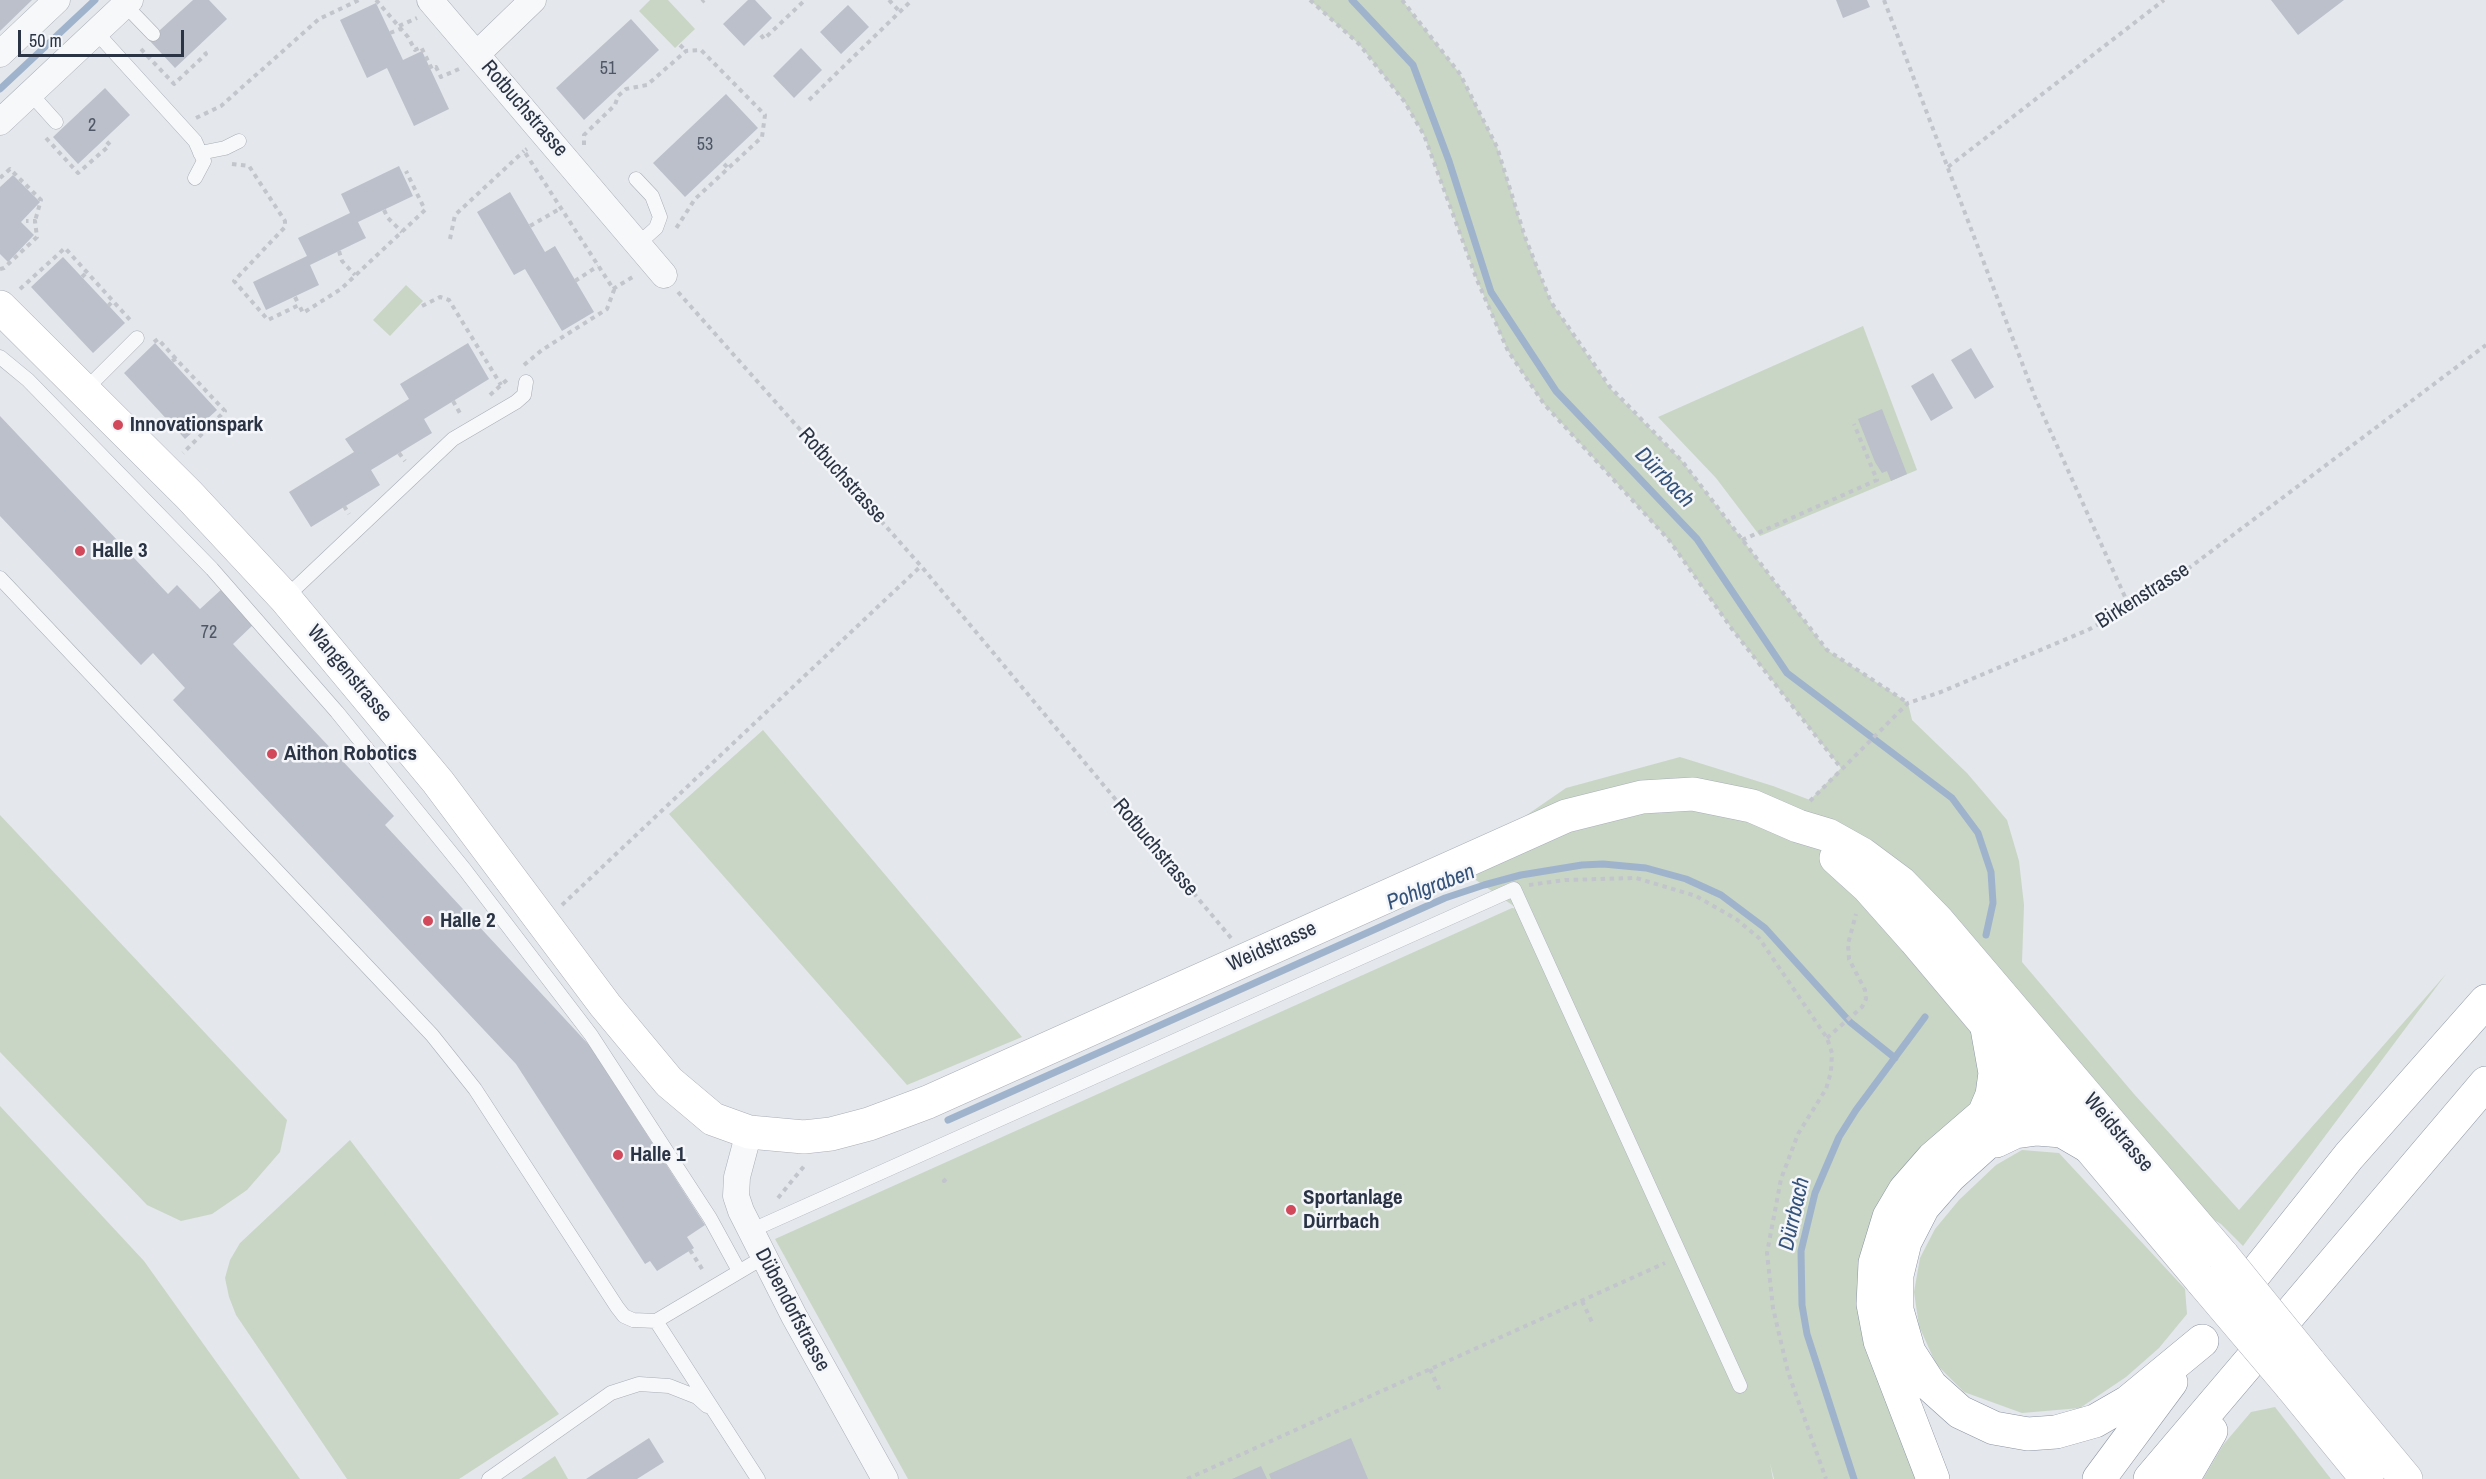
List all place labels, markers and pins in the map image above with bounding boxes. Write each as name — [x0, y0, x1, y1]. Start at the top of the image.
place label: Innovationspark — [130, 412, 263, 438]
marker: Innovationspark — [111, 418, 125, 432]
place label: Halle 3 — [92, 538, 148, 564]
marker: Halle 3 — [73, 544, 87, 558]
place label: Aithon Robotics — [284, 741, 417, 767]
marker: Aithon Robotics — [265, 747, 279, 761]
place label: Halle 2 — [440, 908, 496, 934]
marker: Halle 2 — [421, 914, 435, 928]
place label: Halle 1 — [630, 1142, 686, 1168]
marker: Halle 1 — [611, 1148, 625, 1162]
place label: Sportanlage Dürrbach — [1303, 1185, 1403, 1235]
marker: Sportanlage Dürrbach — [1284, 1203, 1298, 1217]

